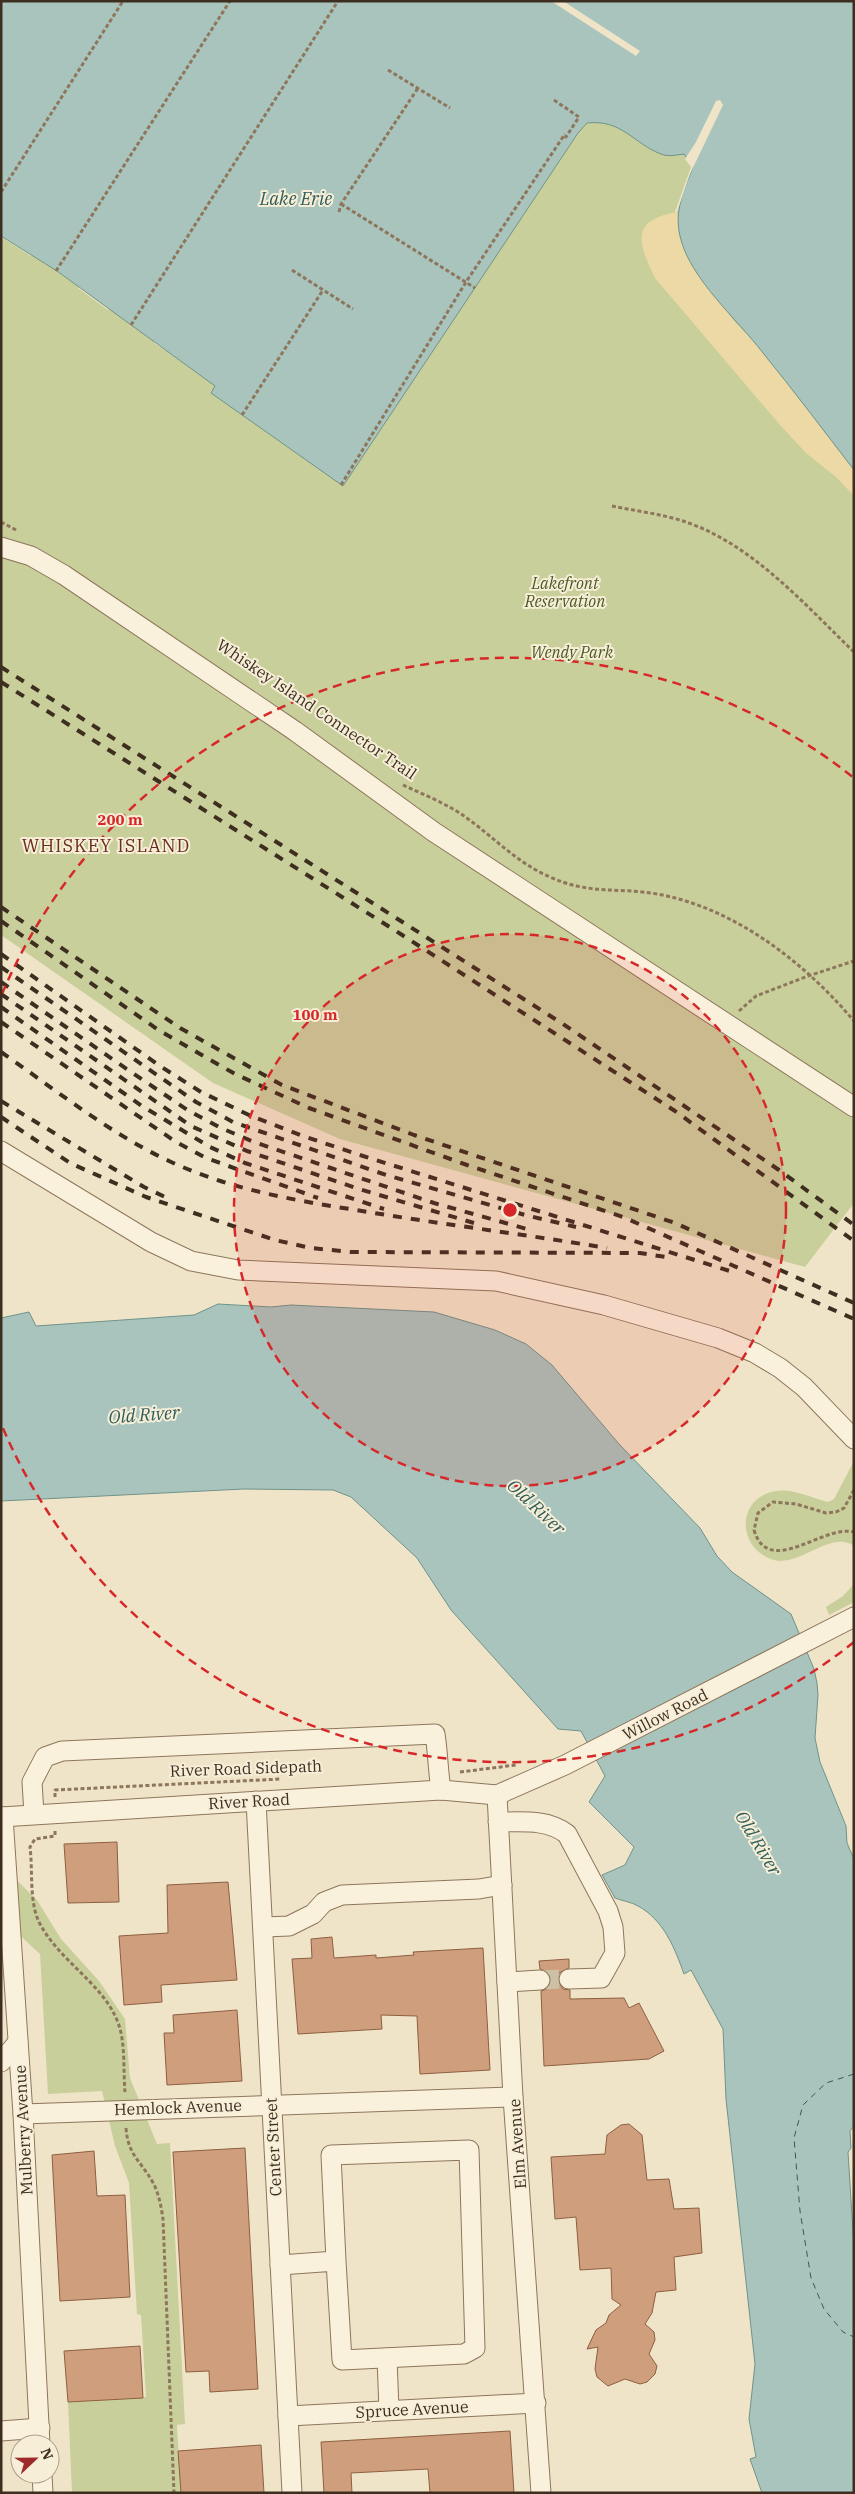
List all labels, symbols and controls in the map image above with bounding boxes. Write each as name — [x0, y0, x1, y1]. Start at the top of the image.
water label: Lake Erie — [259, 187, 332, 210]
park label: Lakefront Reservation — [524, 573, 605, 611]
street label: Whiskey Island Connector Trail — [213, 635, 421, 784]
park label: Wendy Park — [531, 642, 614, 662]
text: 200 m — [97, 810, 143, 829]
district label: WHISKEY ISLAND — [22, 834, 190, 857]
text: 100 m — [292, 1005, 338, 1024]
centre of rings — [501, 1201, 519, 1219]
water label: Old River — [108, 1400, 181, 1428]
water label: Old River — [502, 1474, 571, 1540]
street label: Willow Road — [619, 1684, 711, 1744]
street label: River Road Sidepath — [170, 1755, 322, 1781]
street label: River Road — [208, 1789, 291, 1813]
water label: Old River — [730, 1806, 787, 1880]
street label: Mulberry Avenue — [10, 2065, 36, 2195]
street label: Hemlock Avenue — [114, 2095, 242, 2119]
street label: Center Street — [260, 2097, 286, 2197]
street label: Elm Avenue — [504, 2098, 530, 2190]
street label: Spruce Avenue — [355, 2396, 469, 2422]
north arrow — [10, 2434, 60, 2484]
text: N — [37, 2446, 57, 2463]

